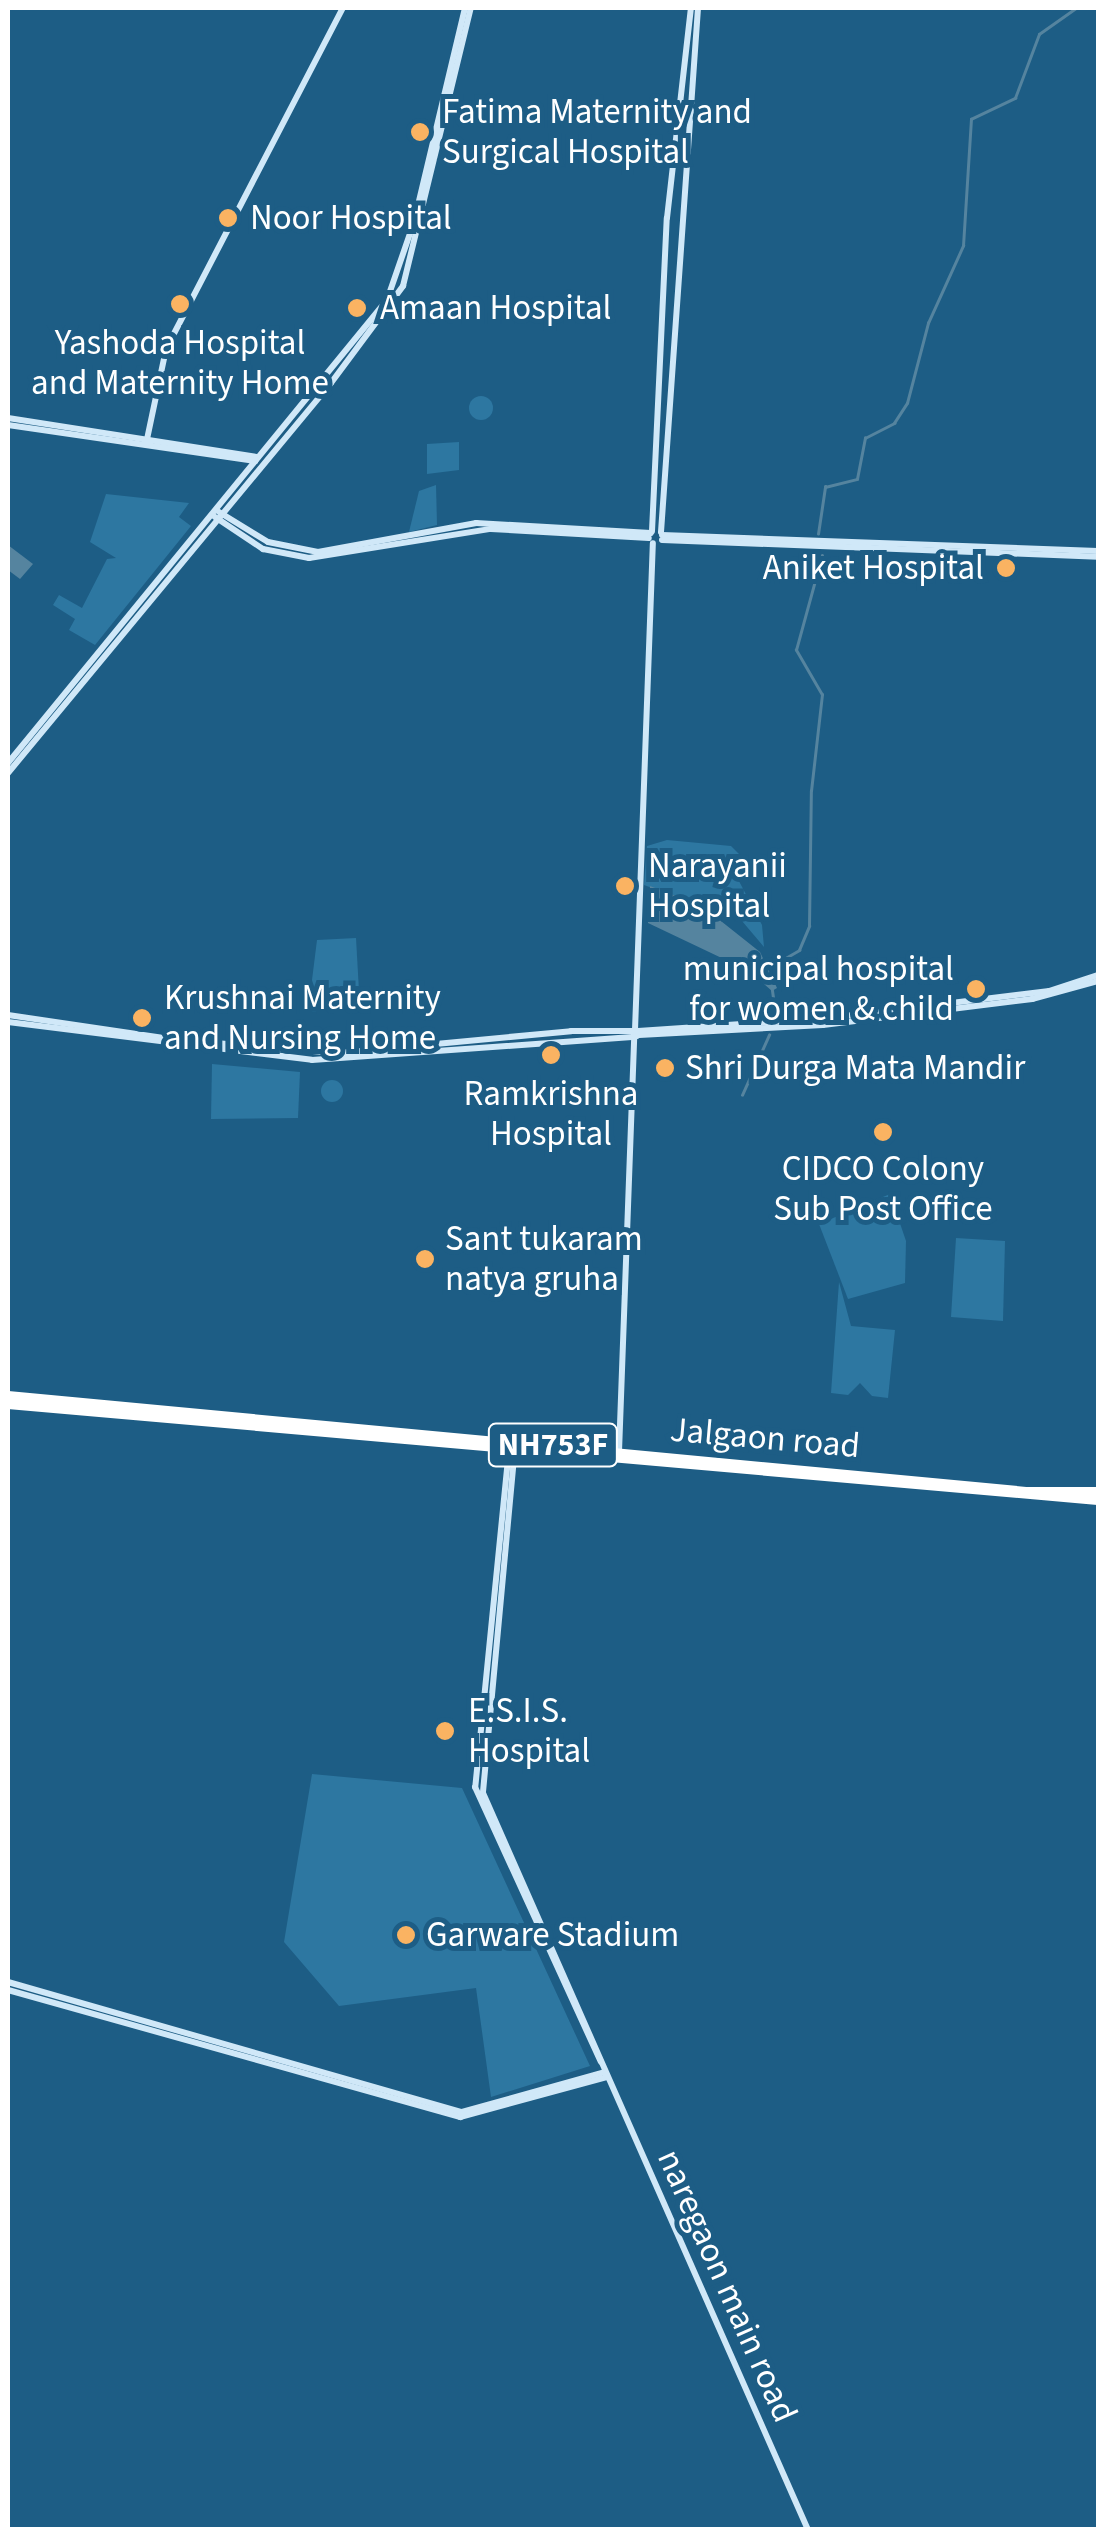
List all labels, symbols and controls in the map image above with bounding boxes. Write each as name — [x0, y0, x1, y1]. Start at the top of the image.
place label: Fatima Maternity and Surgical Hospital — [442, 91, 752, 173]
marker: Fatima Maternity and Surgical Hospital — [407, 119, 433, 145]
place label: Noor Hospital — [250, 197, 452, 239]
marker: Noor Hospital — [215, 205, 241, 231]
place label: Amaan Hospital — [380, 287, 612, 329]
marker: Yashoda Hospital and Maternity Home — [167, 291, 193, 317]
marker: Amaan Hospital — [344, 295, 370, 321]
place label: Yashoda Hospital and Maternity Home — [31, 322, 329, 404]
place label: Aniket Hospital — [763, 547, 984, 589]
marker: Aniket Hospital — [993, 555, 1019, 581]
place label: Narayanii Hospital — [648, 845, 787, 927]
marker: Narayanii Hospital — [612, 873, 638, 899]
place label: municipal hospital for women & child — [683, 948, 954, 1030]
marker: municipal hospital for women & child — [963, 976, 989, 1002]
place label: Krushnai Maternity and Nursing Home — [164, 977, 441, 1059]
marker: Krushnai Maternity and Nursing Home — [129, 1005, 155, 1031]
marker: Ramkrishna Hospital — [538, 1042, 564, 1068]
place label: Shri Durga Mata Mandir — [685, 1047, 1025, 1089]
marker: Shri Durga Mata Mandir — [654, 1057, 676, 1079]
place label: Ramkrishna Hospital — [463, 1073, 639, 1155]
marker: CIDCO Colony Sub Post Office — [872, 1121, 894, 1143]
place label: CIDCO Colony Sub Post Office — [773, 1148, 993, 1230]
place label: Sant tukaram natya gruha — [445, 1218, 643, 1300]
marker: Sant tukaram natya gruha — [414, 1248, 436, 1270]
street label: Jalgaon road — [668, 1409, 862, 1467]
road number: NH753F — [486, 1418, 620, 1472]
place label: E.S.I.S. Hospital — [468, 1690, 590, 1772]
marker: E.S.I.S. Hospital — [432, 1718, 458, 1744]
place label: Garware Stadium — [426, 1914, 679, 1956]
marker: Garware Stadium — [395, 1924, 417, 1946]
street label: naregaon main road — [648, 2143, 806, 2429]

